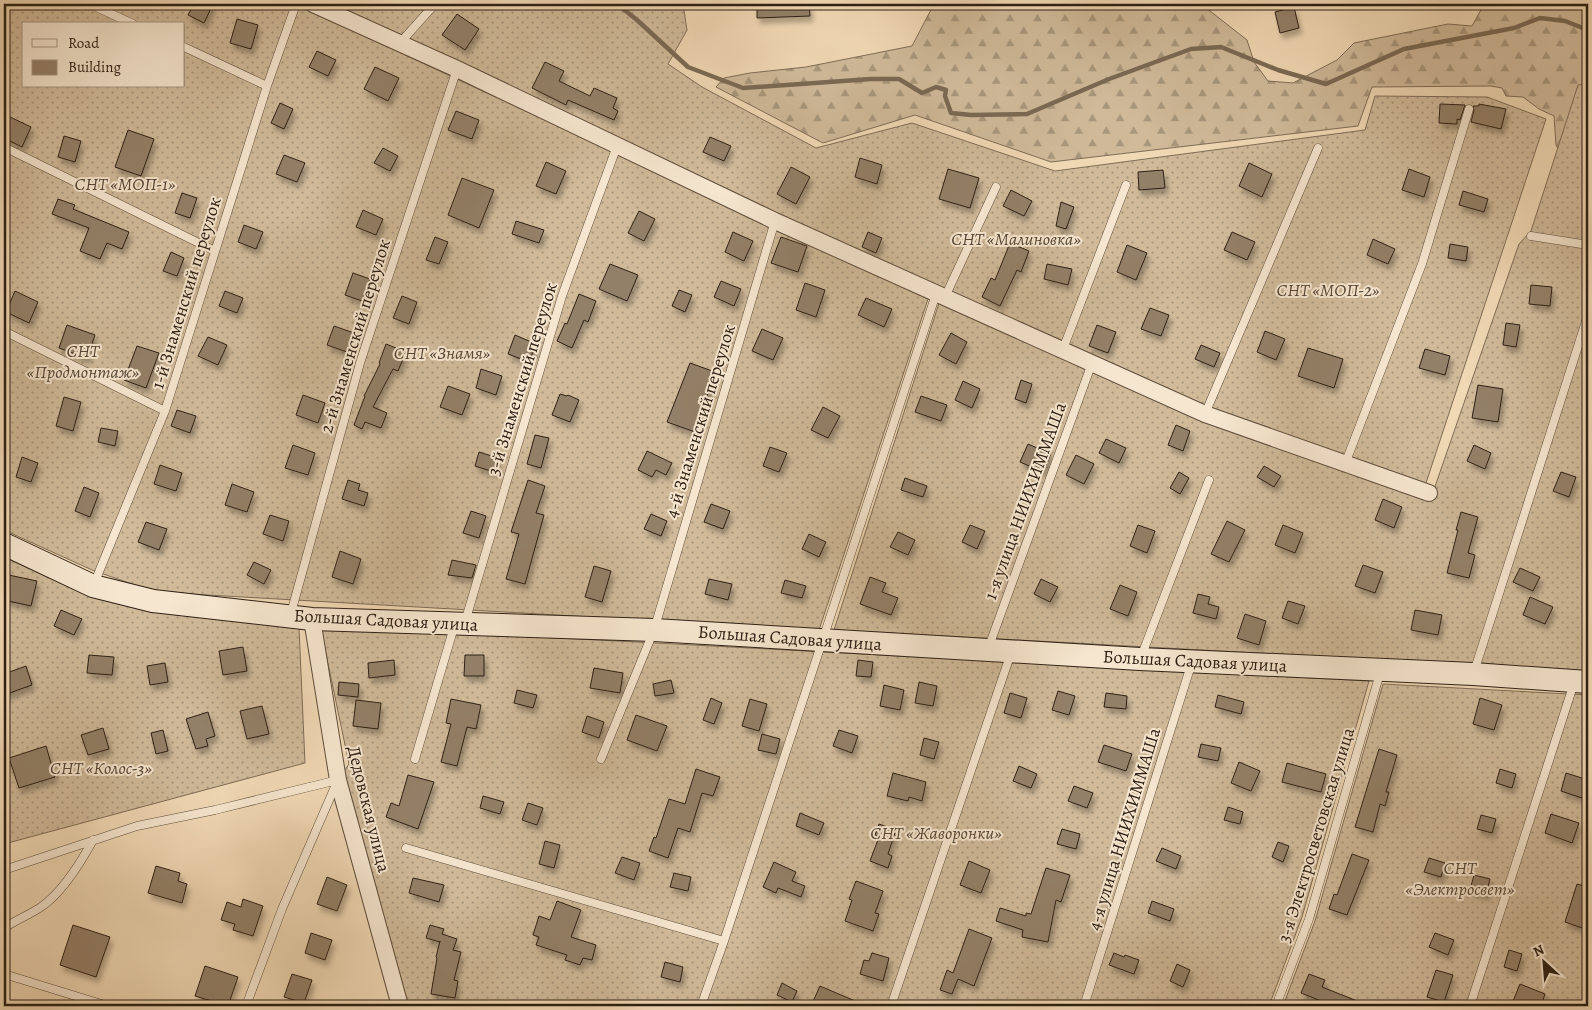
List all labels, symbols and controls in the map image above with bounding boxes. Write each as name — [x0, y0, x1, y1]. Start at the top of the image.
legend — [22, 22, 185, 88]
text: Road — [68, 33, 100, 53]
text: Building — [68, 57, 121, 77]
park label: СНТ «МОП-1» — [75, 172, 176, 196]
street label: 1-й Знаменский переулок — [145, 194, 227, 392]
park label: СНТ «Малиновка» — [951, 227, 1081, 251]
street label: 2-й Знаменский переулок — [314, 236, 396, 436]
park label: СНТ «МОП-2» — [1276, 278, 1380, 302]
street label: 3-й Знаменский переулок — [481, 280, 563, 478]
street label: 4-й Знаменский переулок — [659, 321, 741, 521]
park label: СНТ «Продмонтаж» — [27, 339, 140, 384]
park label: СНТ «Знамя» — [394, 341, 491, 365]
street label: 1-я улица НИИХИММАШа — [978, 398, 1072, 603]
street label: Большая Садовая улица — [293, 603, 479, 637]
street label: Большая Садовая улица — [697, 620, 884, 656]
street label: Большая Садовая улица — [1102, 644, 1288, 678]
street label: 4-я улица НИИХИММАШа — [1082, 724, 1166, 933]
street label: 3-я Электросветовская улица — [1272, 724, 1360, 946]
street label: Дедовская улица — [342, 743, 396, 875]
park label: СНТ «Колос-3» — [50, 756, 153, 780]
park label: СНТ «Жаворонки» — [870, 821, 1002, 845]
park label: СНТ «Электросвет» — [1406, 856, 1515, 901]
north arrow — [1520, 938, 1570, 988]
text: N — [1530, 940, 1547, 962]

